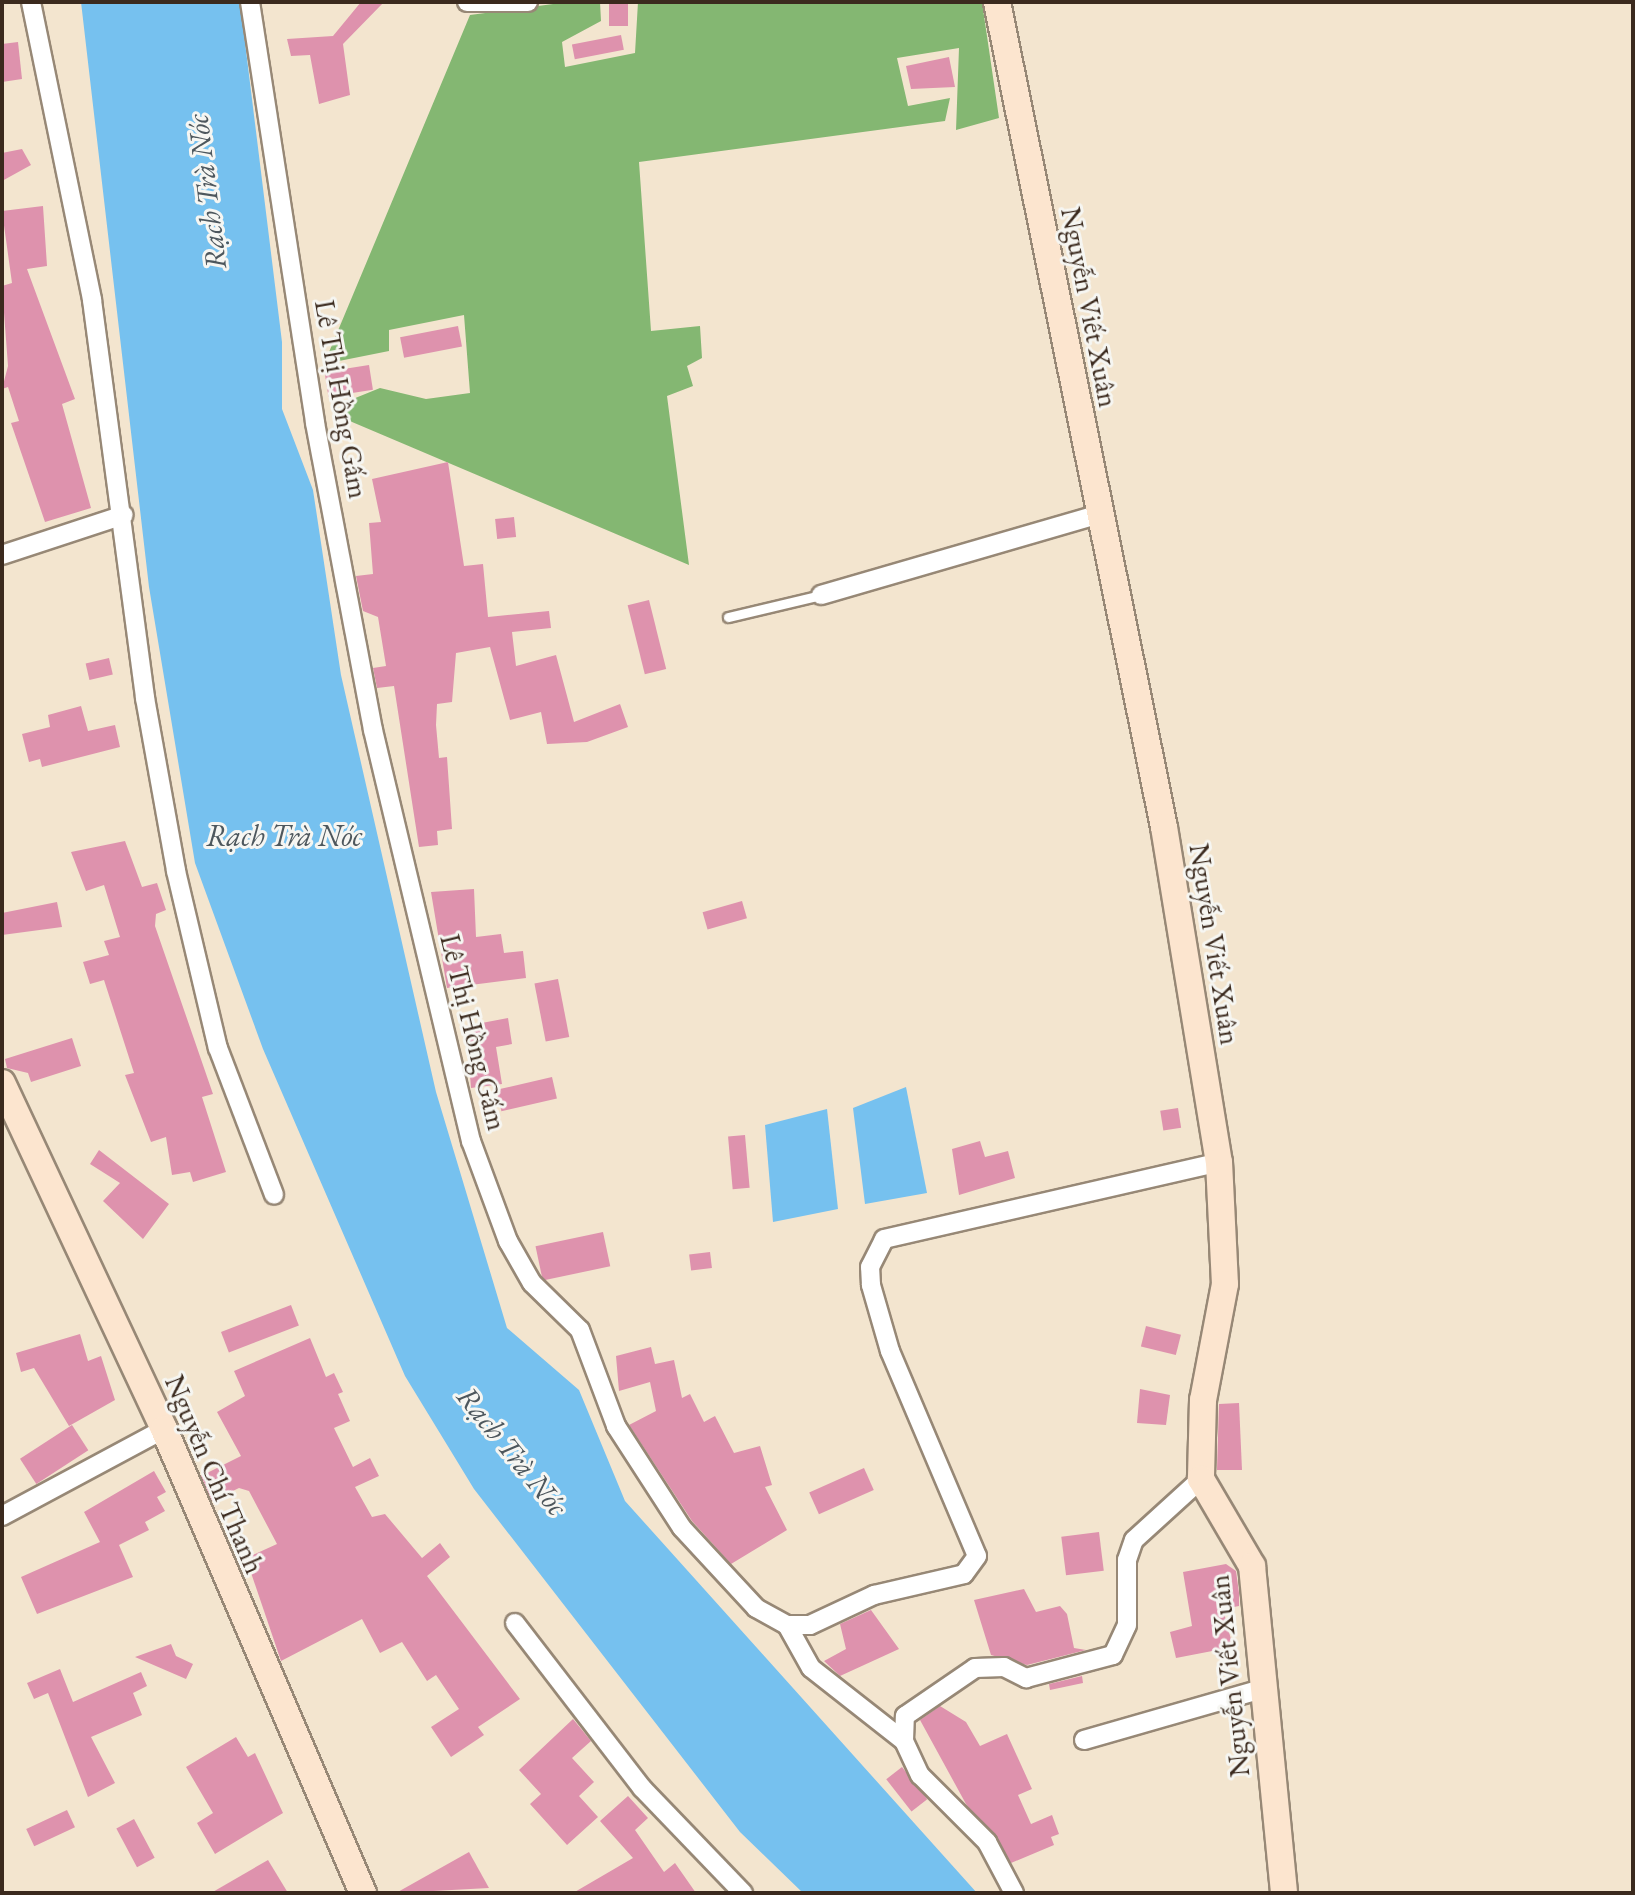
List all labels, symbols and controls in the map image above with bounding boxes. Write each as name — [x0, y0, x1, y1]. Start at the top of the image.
water label: Rạch Trà Nóc — [180, 112, 234, 272]
street label: Nguyễn Viết Xuân — [1054, 204, 1126, 410]
street label: Lê Thị Hồng Gấm — [308, 297, 376, 501]
water label: Rạch Trà Nóc — [206, 818, 362, 854]
street label: Nguyễn Viết Xuân — [1183, 841, 1247, 1047]
street label: Lê Thị Hồng Gấm — [433, 930, 515, 1134]
street label: Nguyễn Chí Thanh — [158, 1370, 272, 1578]
water label: Rạch Trà Nóc — [449, 1379, 575, 1523]
street label: Nguyễn Viết Xuân — [1202, 1573, 1256, 1779]

